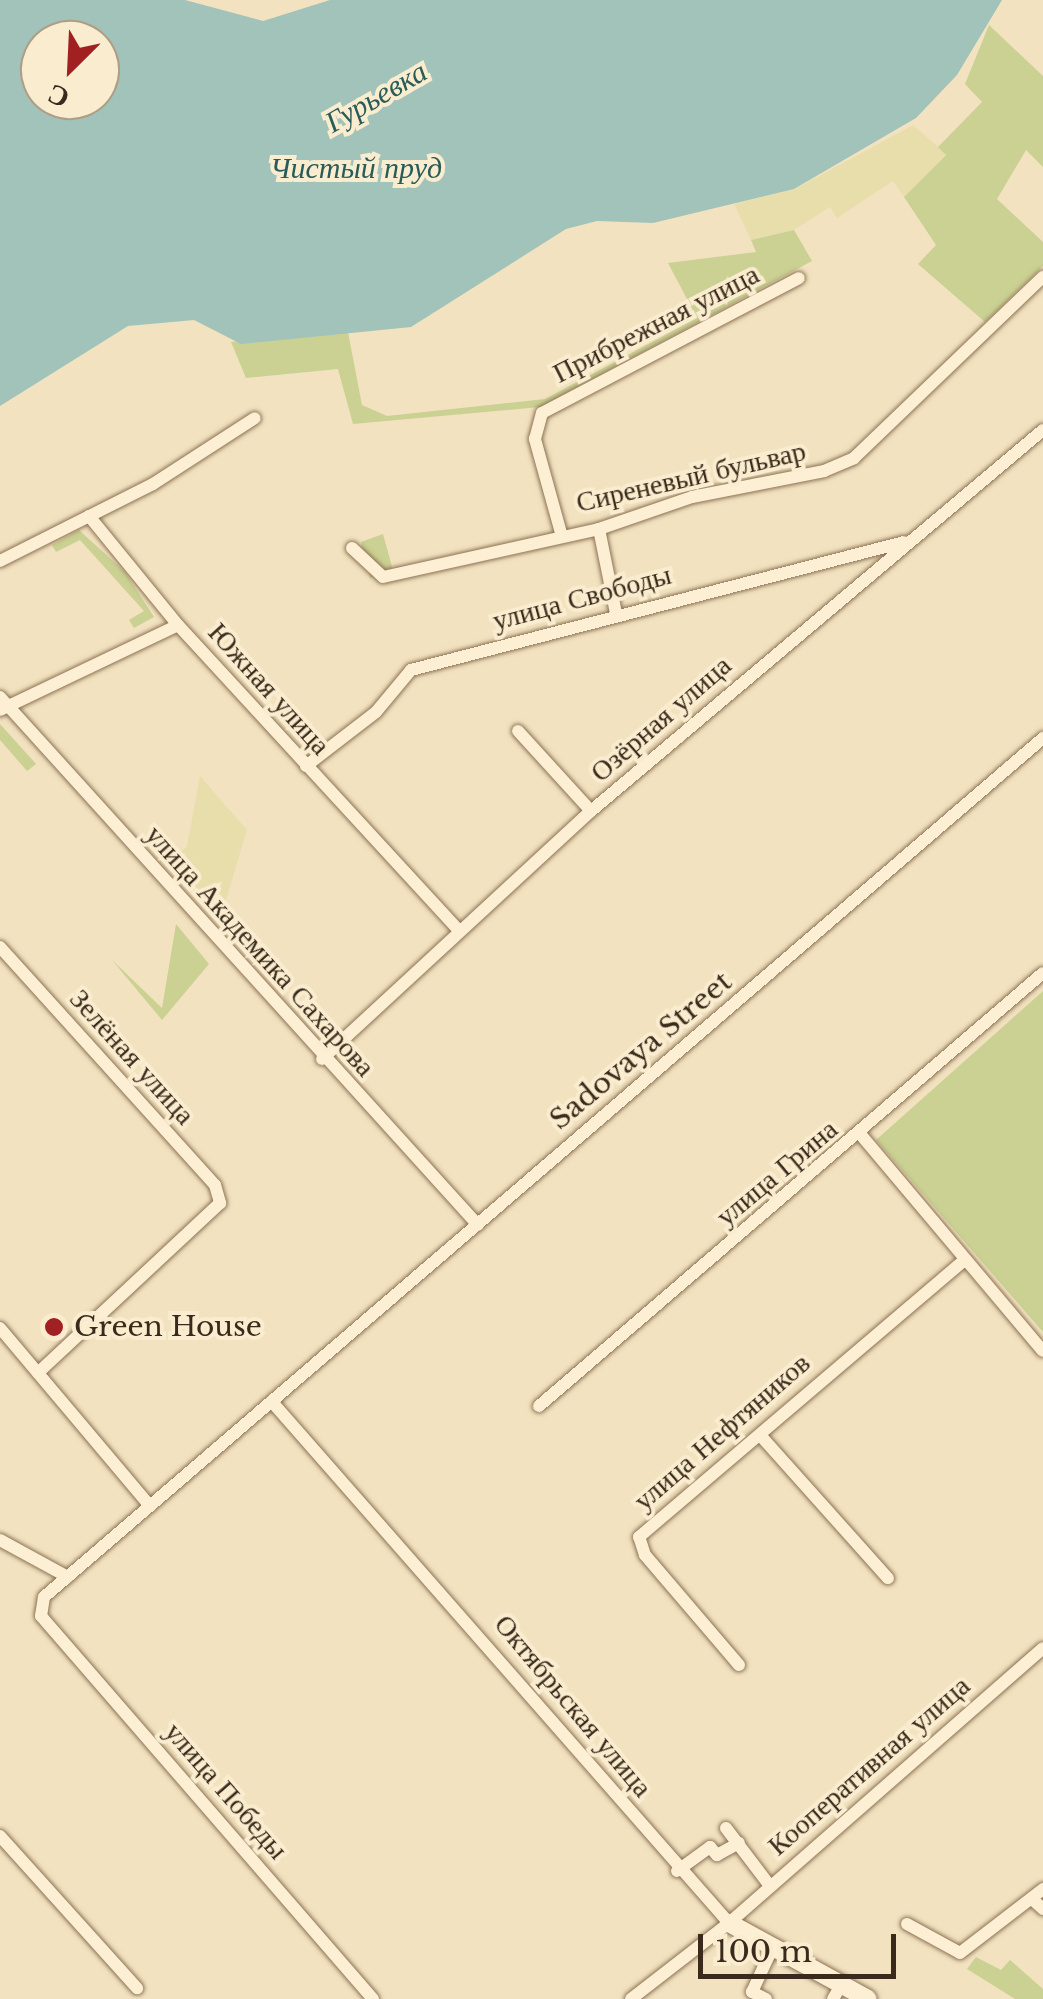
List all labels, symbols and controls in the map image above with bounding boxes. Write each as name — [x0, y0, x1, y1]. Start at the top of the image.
north arrow — [20, 20, 120, 120]
water label: Гурьевка — [319, 53, 433, 141]
text: С — [42, 76, 75, 116]
water label: Чистый пруд — [270, 150, 442, 186]
street label: Прибрежная улица — [547, 258, 765, 390]
street label: Сиреневый бульвар — [573, 434, 809, 520]
street label: улица Свободы — [489, 558, 675, 638]
street label: Южная улица — [201, 616, 337, 762]
street label: Озёрная улица — [584, 649, 738, 789]
street label: улица Академика Сахарова — [138, 818, 382, 1084]
street label: Sadovaya Street — [543, 965, 739, 1137]
street label: Зелёная улица — [63, 982, 201, 1132]
street label: улица Грина — [710, 1113, 844, 1233]
place label: Green House — [74, 1310, 262, 1344]
marker: Green House — [43, 1316, 65, 1338]
street label: улица Нефтяников — [627, 1346, 817, 1518]
street label: Октябрьская улица — [487, 1608, 659, 1804]
street label: Кооперативная улица — [761, 1669, 977, 1863]
street label: улица Победы — [157, 1716, 295, 1866]
scale bar — [703, 1914, 900, 1976]
text: 100 m — [715, 1933, 812, 1970]

